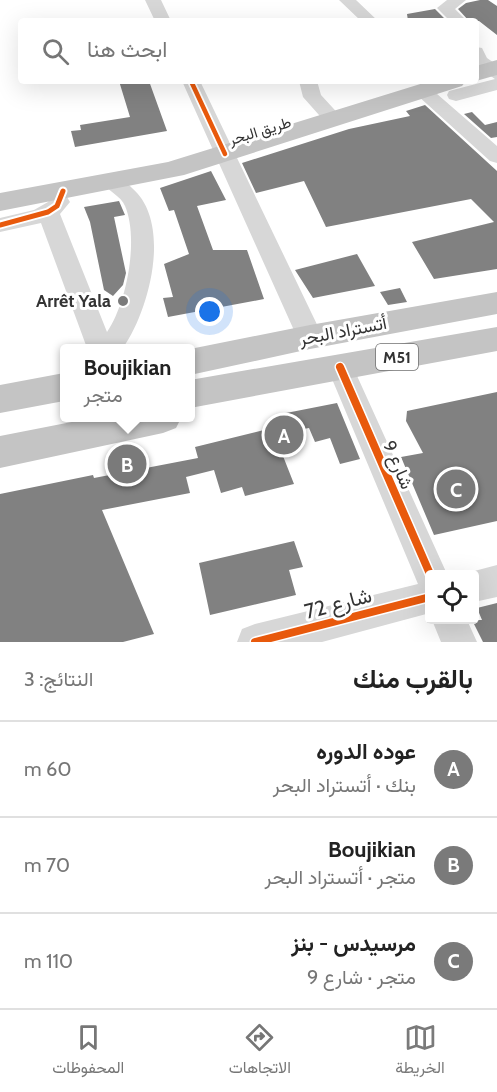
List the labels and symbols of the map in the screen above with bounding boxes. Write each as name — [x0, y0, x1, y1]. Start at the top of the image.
street label: طريق البحر — [226, 113, 294, 150]
place label: Arrêt Yala — [36, 290, 111, 312]
marker: Arrêt Yala — [116, 294, 130, 308]
your location — [195, 297, 224, 326]
street label: أتستراد البحر — [296, 312, 389, 350]
road number: M51 — [376, 344, 418, 370]
pin: A — [264, 412, 304, 458]
street label: شارع 9 — [377, 437, 418, 493]
pin: B — [108, 442, 146, 486]
pin: C — [436, 466, 476, 512]
street label: شارع 72 — [302, 582, 375, 626]

